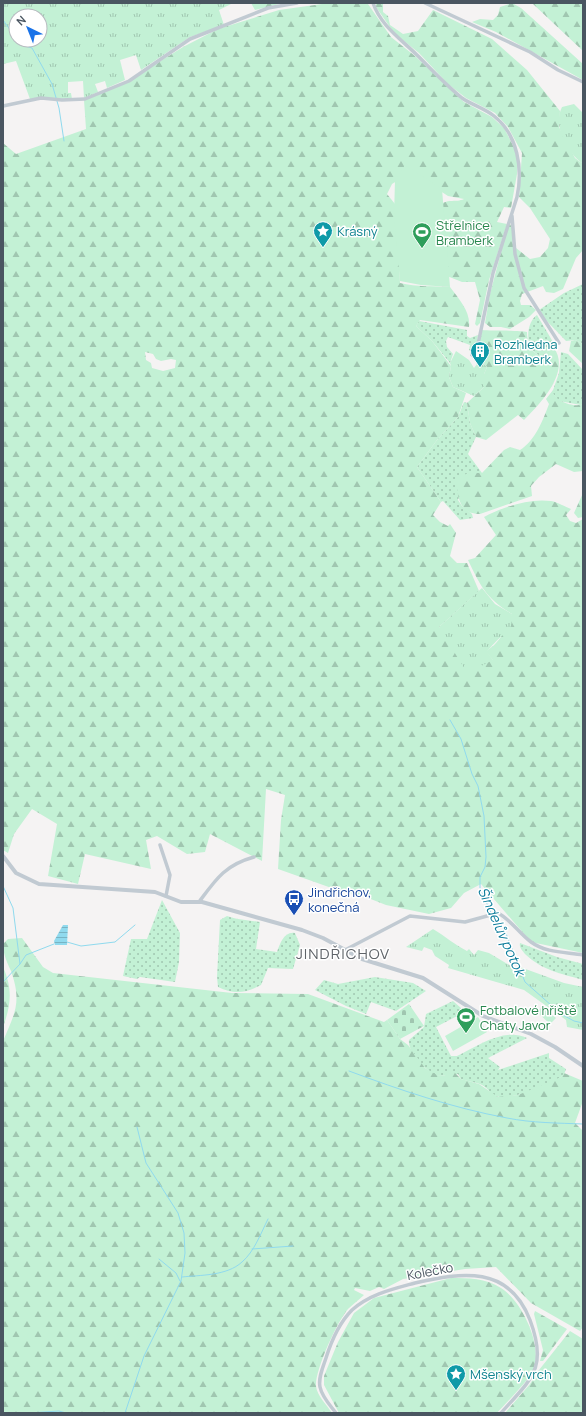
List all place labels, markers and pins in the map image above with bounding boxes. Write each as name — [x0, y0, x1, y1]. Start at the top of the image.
place label: Střelnice Bramberk — [436, 216, 494, 249]
place icon: Krásný — [312, 220, 334, 248]
sports icon: Střelnice Bramberk — [411, 221, 433, 249]
place label: Krásný — [337, 222, 378, 240]
place label: Rozhledna Bramberk — [494, 335, 558, 368]
building icon: Rozhledna Bramberk — [469, 340, 491, 368]
place label: Jindřichov, konečná — [308, 883, 372, 916]
bus stop icon: Jindřichov, konečná — [283, 888, 305, 916]
place label: Fotbalové hřiště Chaty Javor — [480, 1001, 577, 1034]
sports icon: Fotbalové hřiště Chaty Javor — [455, 1006, 477, 1034]
place icon: Mšenský vrch — [445, 1363, 467, 1391]
place label: Mšenský vrch — [470, 1365, 552, 1383]

